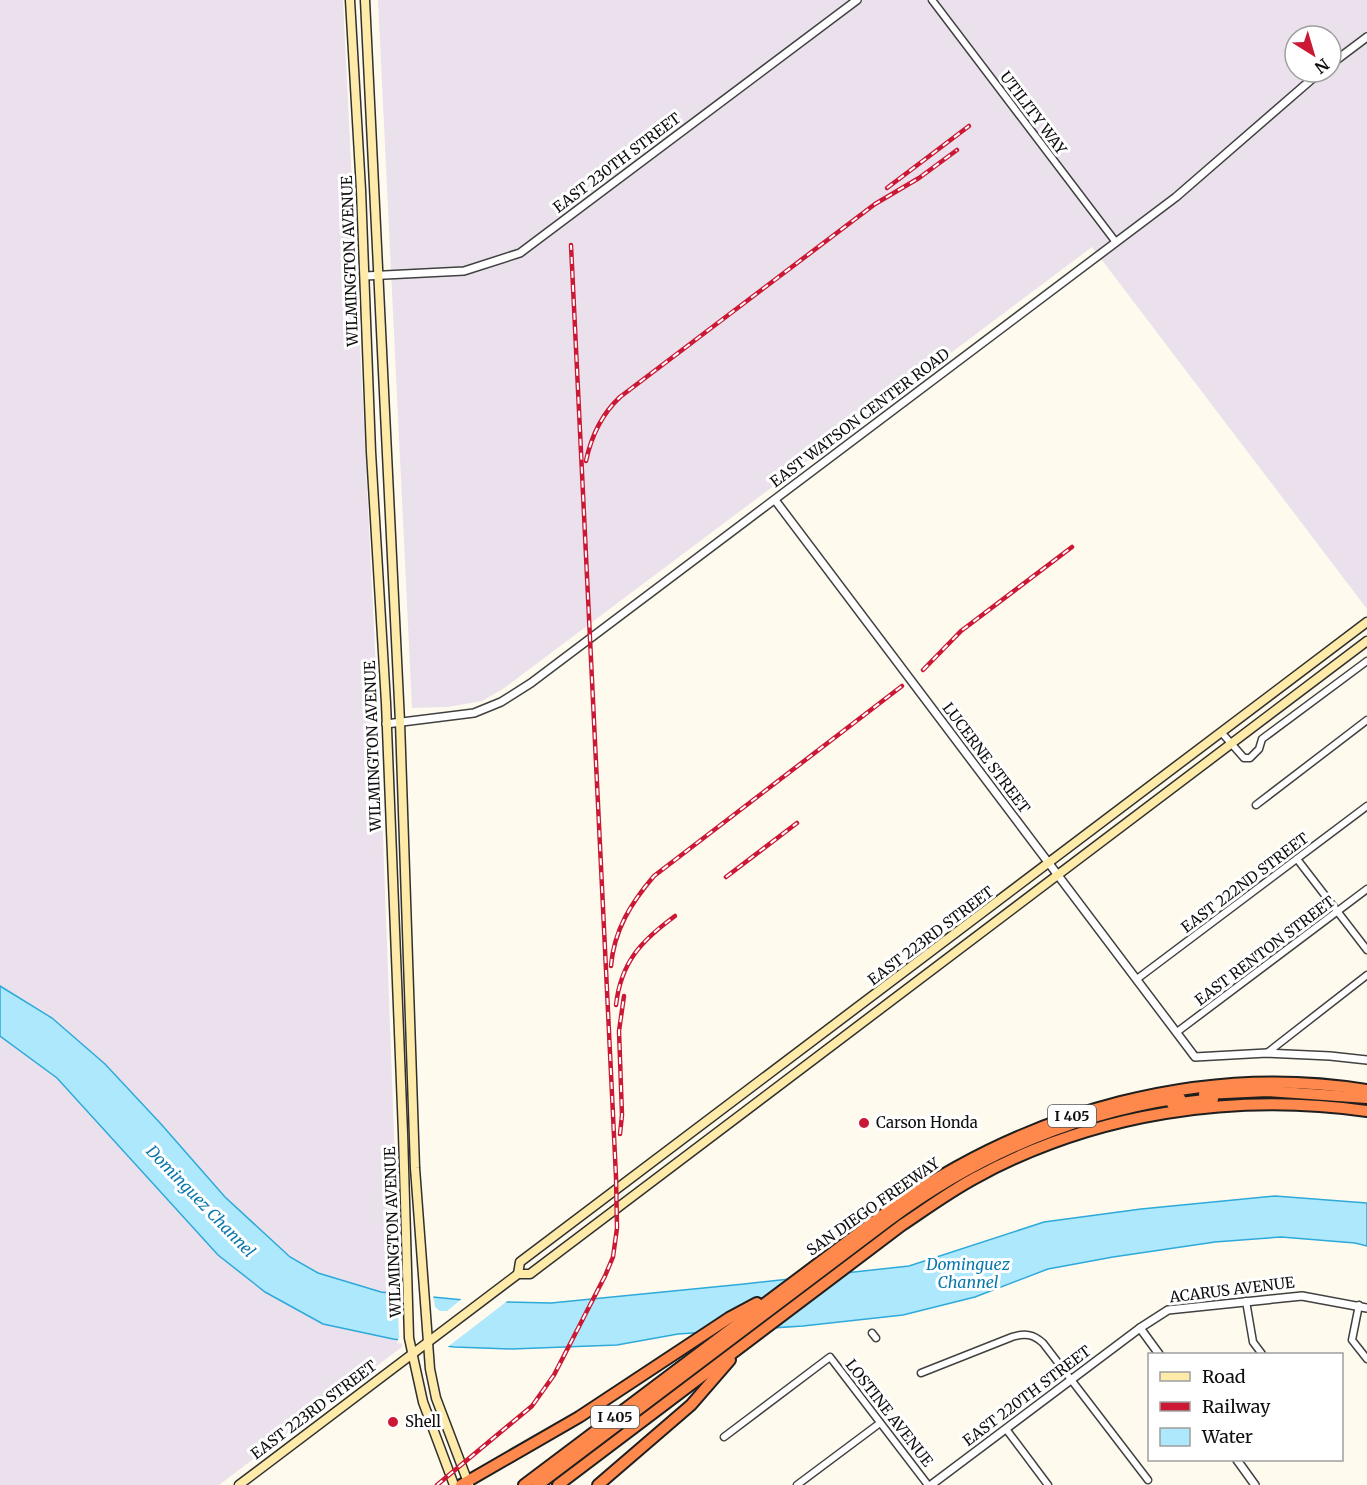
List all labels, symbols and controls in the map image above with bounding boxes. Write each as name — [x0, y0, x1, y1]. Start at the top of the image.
north arrow — [1283, 24, 1343, 84]
text: N — [1311, 54, 1333, 78]
street label: UTILITY WAY — [996, 67, 1071, 158]
street label: EAST 230TH STREET — [549, 108, 685, 217]
street label: WILMINGTON AVENUE — [337, 175, 362, 348]
street label: EAST WATSON CENTER ROAD — [766, 344, 953, 491]
street label: WILMINGTON AVENUE — [360, 660, 385, 833]
street label: LUCERNE STREET — [939, 699, 1035, 817]
street label: EAST 222ND STREET — [1177, 828, 1313, 937]
street label: EAST 223RD STREET — [864, 882, 998, 989]
street label: EAST RENTON STREET — [1191, 891, 1339, 1009]
road number: I 405 — [1048, 1105, 1096, 1127]
place label: Carson Honda — [876, 1113, 978, 1132]
marker: Carson Honda — [857, 1116, 871, 1130]
water label: Dominguez Channel — [142, 1140, 260, 1261]
street label: WILMINGTON AVENUE — [380, 1146, 405, 1319]
street label: SAN DIEGO FREEWAY — [803, 1153, 943, 1260]
water label: Dominguez Channel — [925, 1254, 1011, 1292]
street label: ACARUS AVENUE — [1168, 1272, 1296, 1307]
street label: EAST 220TH STREET — [959, 1341, 1095, 1450]
legend — [1148, 1353, 1343, 1461]
street label: LOSTINE AVENUE — [842, 1355, 938, 1471]
street label: EAST 223RD STREET — [247, 1356, 381, 1463]
text: Road — [1202, 1365, 1246, 1388]
text: Railway — [1202, 1395, 1271, 1418]
road number: I 405 — [591, 1406, 639, 1428]
place label: Shell — [405, 1412, 441, 1431]
marker: Shell — [386, 1415, 400, 1429]
text: Water — [1201, 1425, 1253, 1448]

